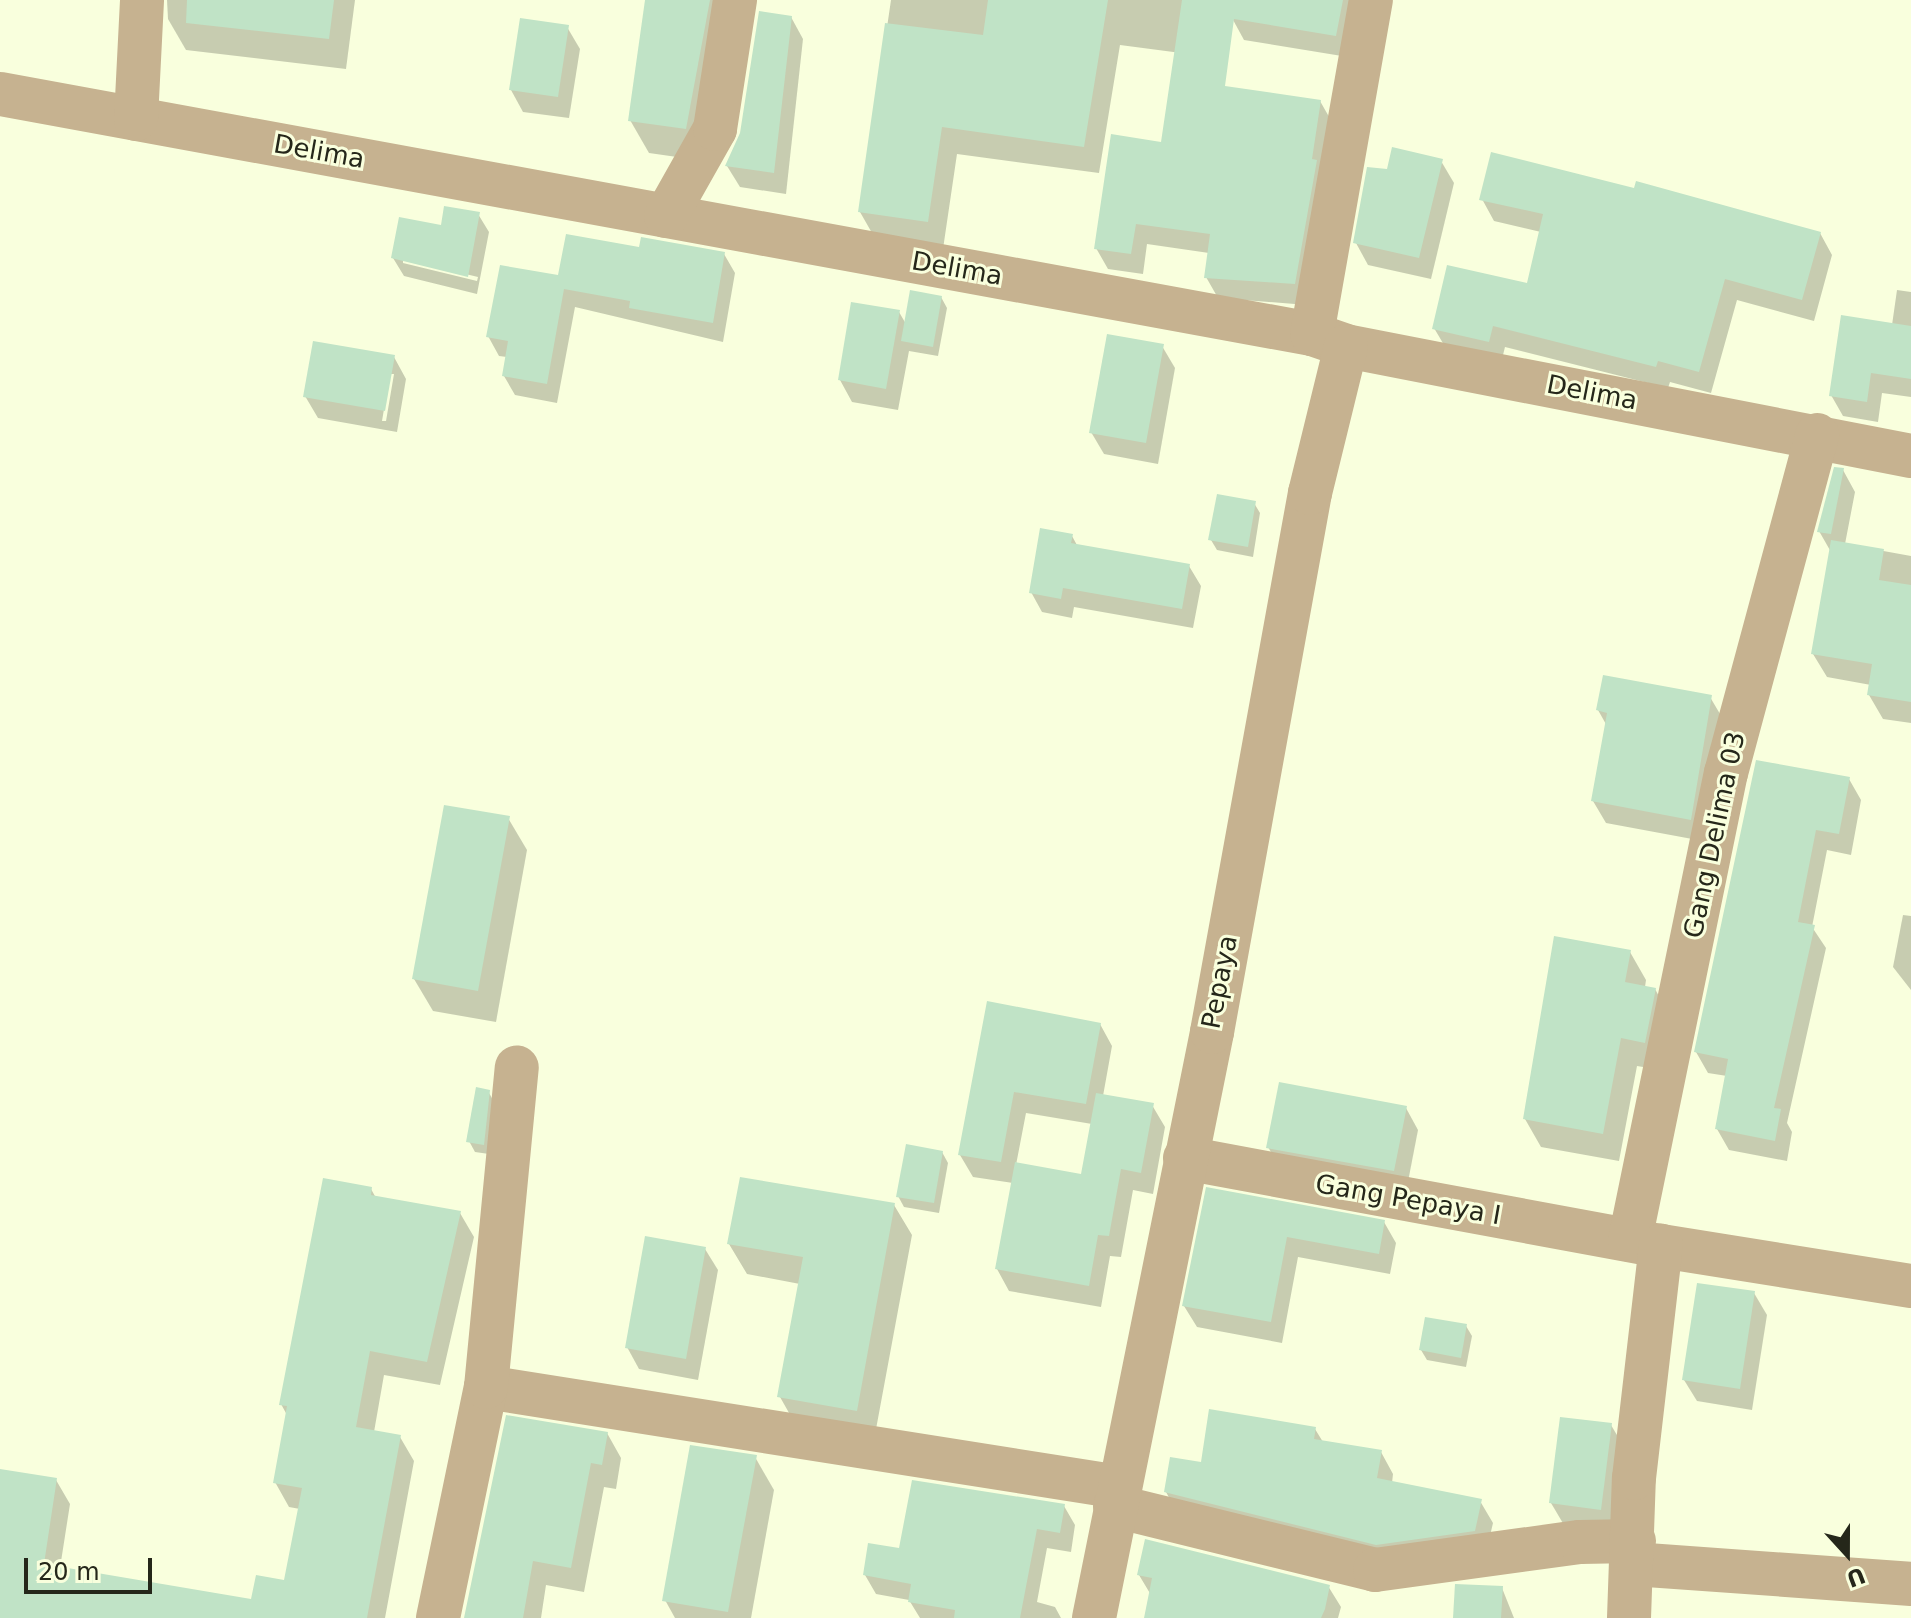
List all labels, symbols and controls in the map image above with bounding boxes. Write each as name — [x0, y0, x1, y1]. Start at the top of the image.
street label: Delima — [271, 129, 367, 175]
street label: Delima — [909, 246, 1005, 292]
street label: Delima — [1544, 369, 1640, 417]
street label: Gang Delima 03 — [1678, 729, 1752, 941]
street label: Pepaya — [1196, 933, 1244, 1031]
street label: Gang Pepaya I — [1313, 1168, 1503, 1232]
north arrow — [1807, 1514, 1887, 1594]
scale bar — [28, 1542, 156, 1592]
text: 20 m — [38, 1558, 100, 1586]
text: U — [1843, 1562, 1869, 1592]

